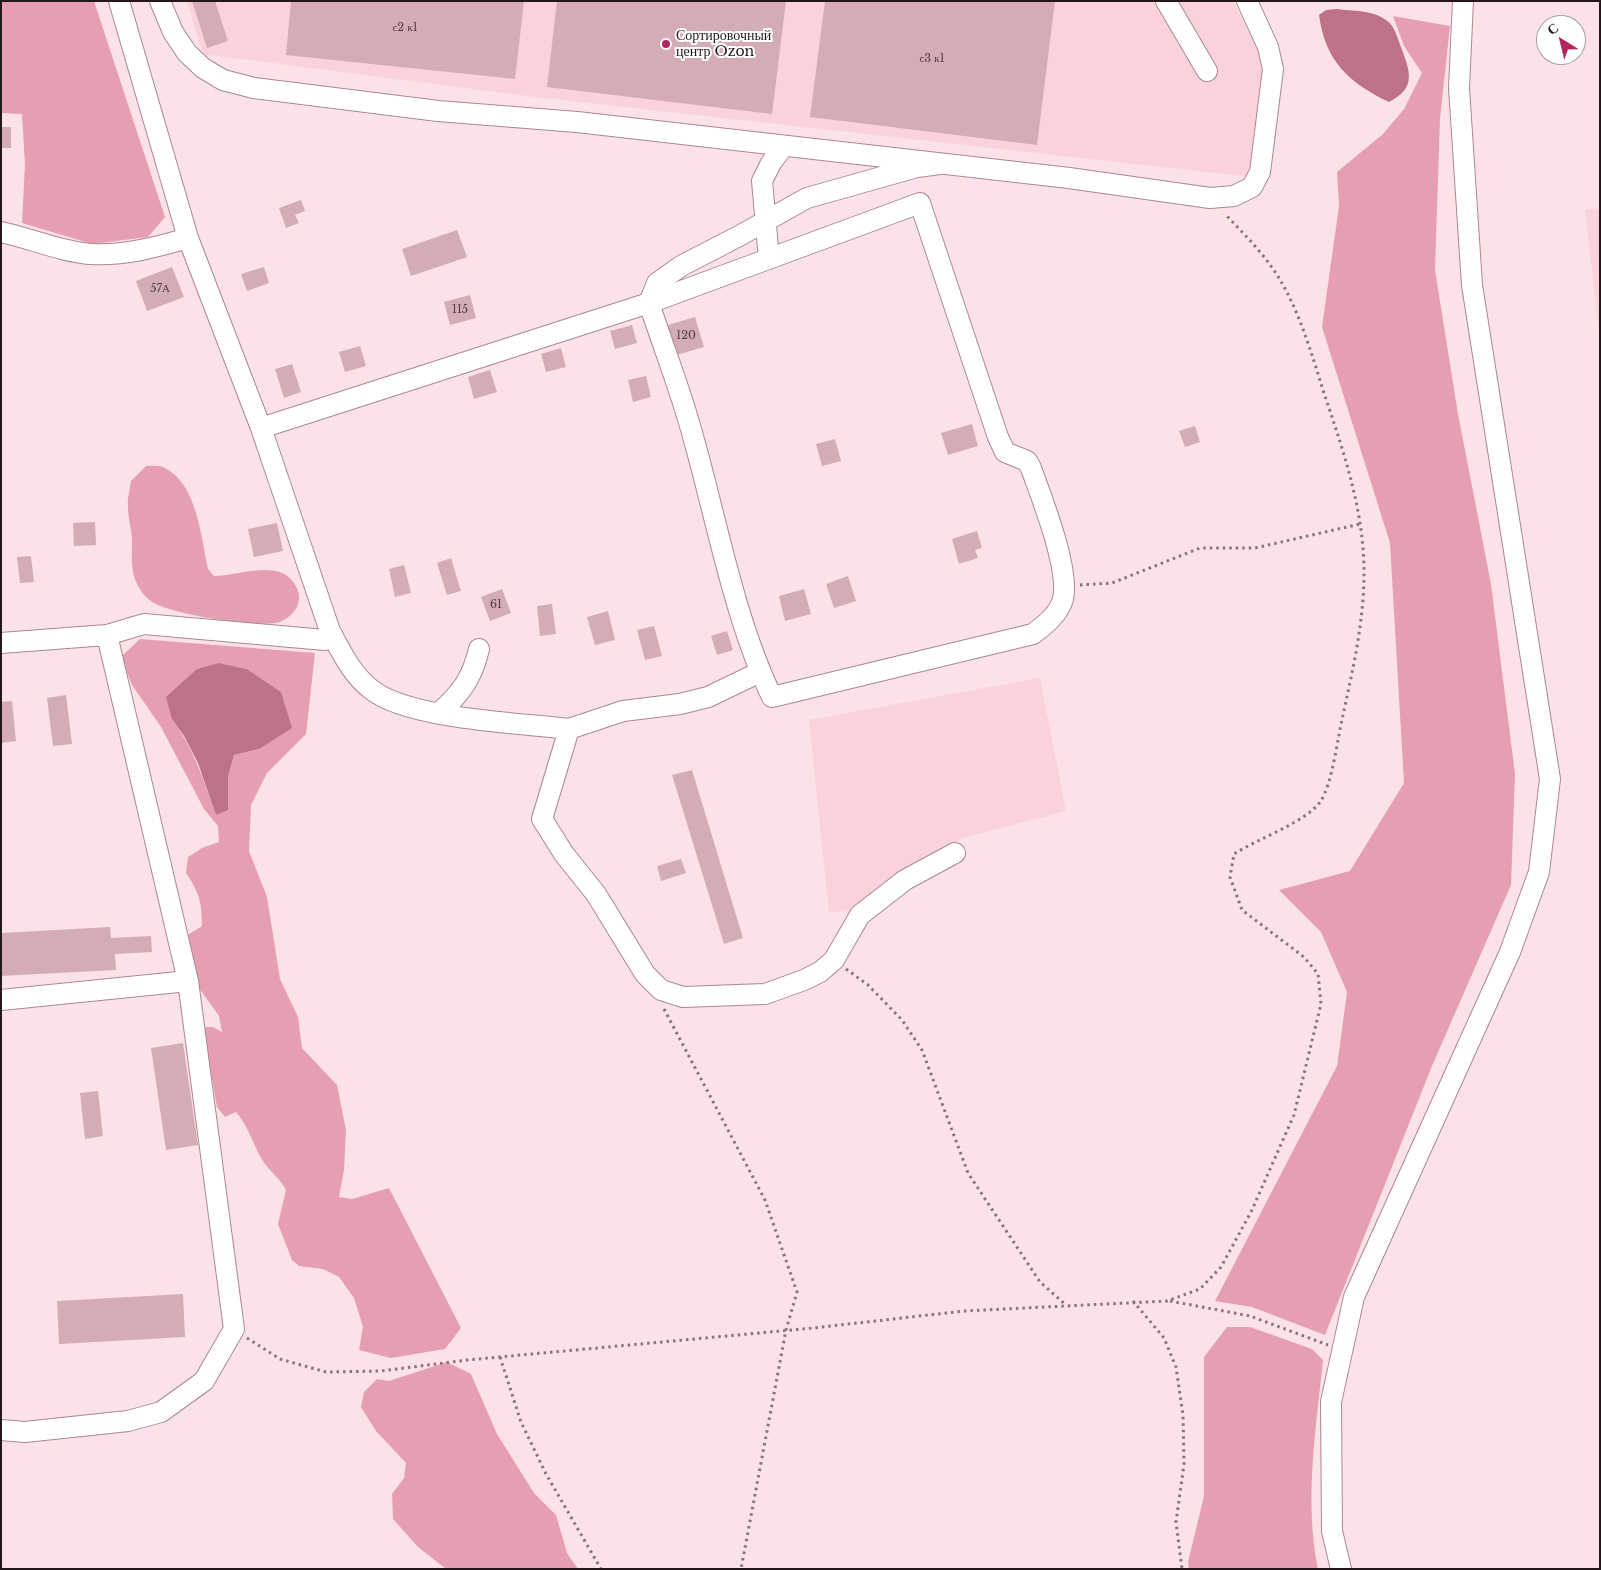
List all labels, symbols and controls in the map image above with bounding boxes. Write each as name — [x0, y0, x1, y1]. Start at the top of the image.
north arrow — [1536, 15, 1586, 65]
text: С — [1543, 18, 1562, 39]
house number: с2 к1 — [392, 21, 418, 35]
place label: Сортировочный центр Ozon — [676, 28, 771, 60]
marker: Сортировочный центр Ozon — [660, 38, 672, 50]
house number: с3 к1 — [919, 52, 945, 66]
house number: 57А — [150, 282, 170, 296]
house number: 115 — [452, 303, 468, 317]
house number: 120 — [676, 329, 696, 343]
house number: 61 — [490, 598, 502, 612]

